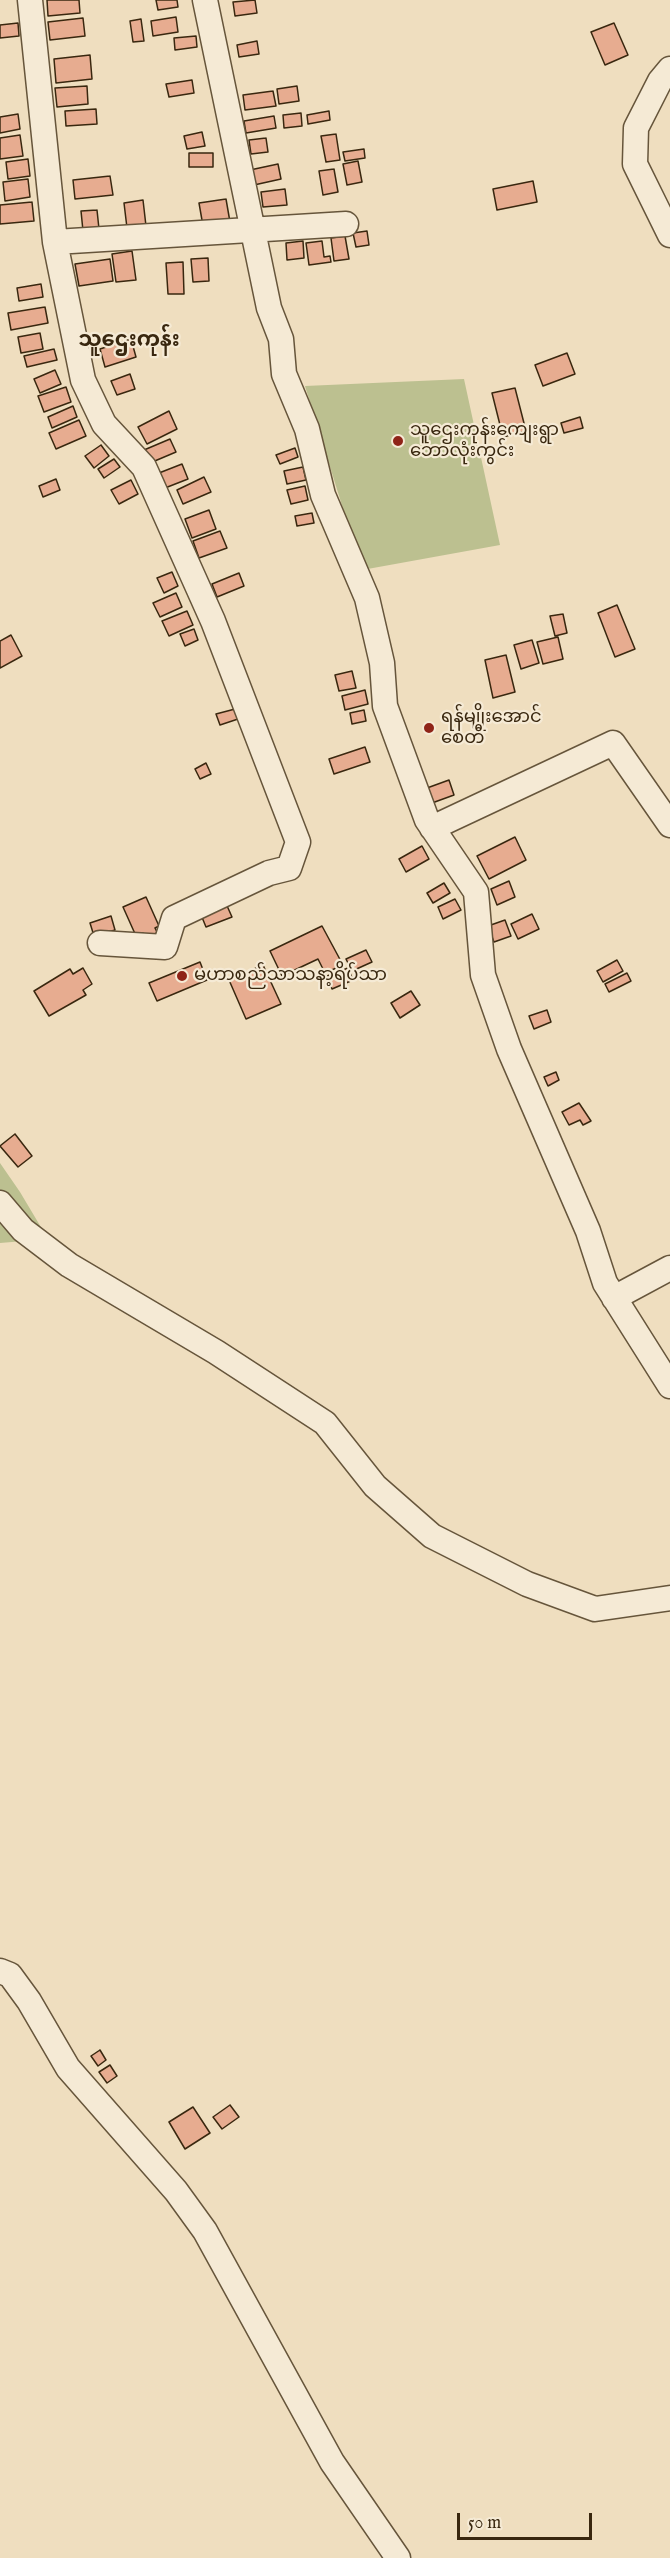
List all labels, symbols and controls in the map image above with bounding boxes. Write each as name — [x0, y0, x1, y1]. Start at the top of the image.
district label: သူဌေးကုန်း — [78, 329, 180, 355]
place label: သူဌေးကုန်းကျေးရွာ ဘောလုံးကွင်း — [410, 420, 559, 462]
marker: သူဌေးကုန်းကျေးရွာ ဘောလုံးကွင်း — [391, 434, 405, 448]
place label: ရန်မျိုးအောင် စေတီ — [441, 707, 542, 750]
marker: ရန်မျိုးအောင် စေတီ — [422, 721, 436, 735]
place label: မဟာစည်သာသနာ့ရိပ်သာ — [194, 965, 387, 987]
marker: မဟာစည်သာသနာ့ရိပ်သာ — [175, 969, 189, 983]
scale bar — [460, 2501, 595, 2539]
text: 50 m — [468, 2512, 501, 2535]

